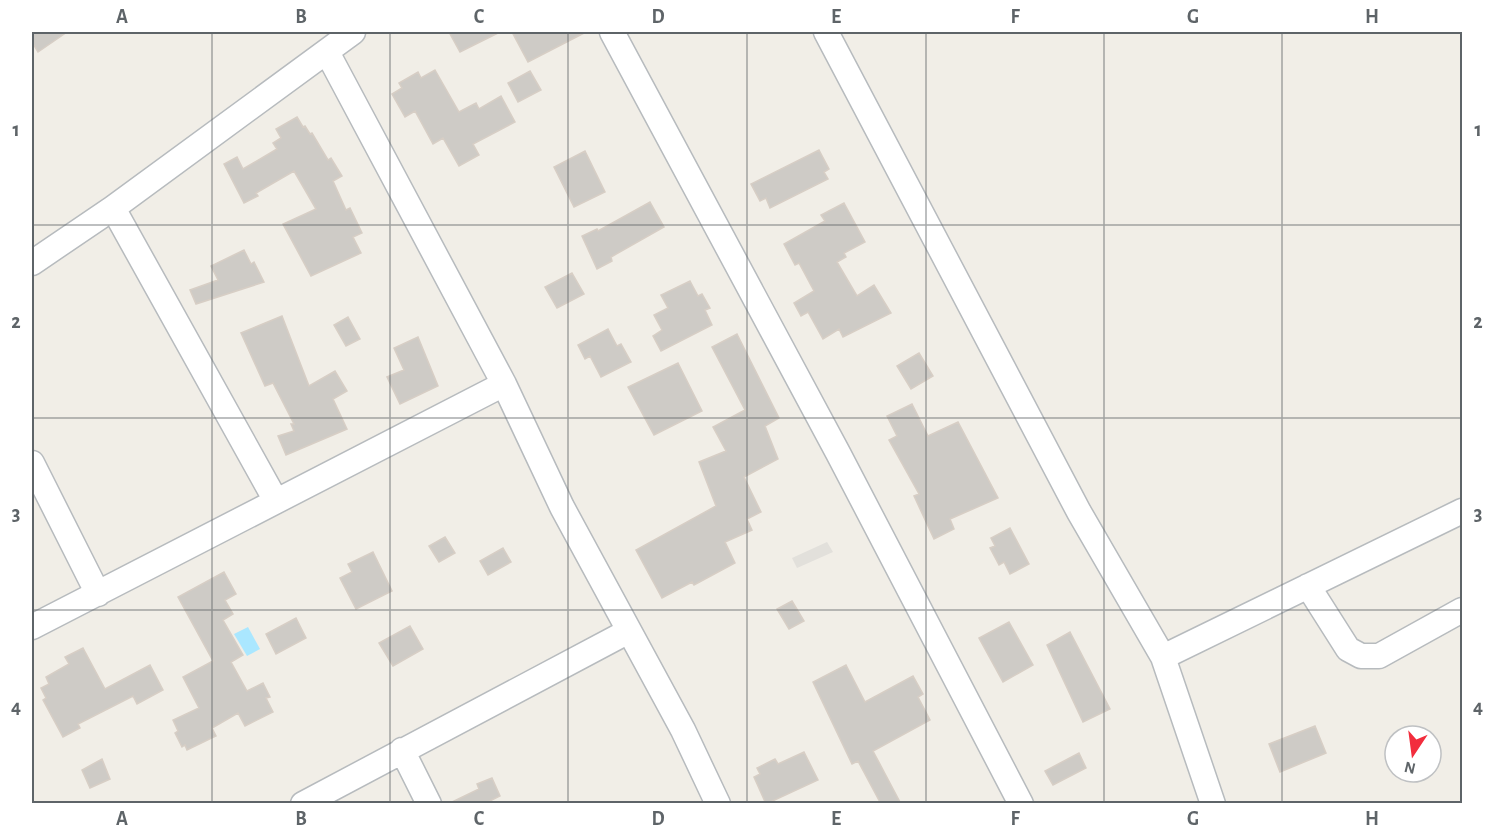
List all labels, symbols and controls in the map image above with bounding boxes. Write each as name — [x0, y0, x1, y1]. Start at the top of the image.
text: A — [116, 7, 128, 27]
text: B — [295, 7, 307, 27]
text: C — [474, 7, 485, 27]
text: D — [651, 7, 665, 27]
text: E — [831, 7, 841, 27]
text: F — [1010, 7, 1020, 27]
text: G — [1187, 7, 1199, 27]
text: H — [1365, 7, 1379, 27]
text: 1 — [12, 120, 20, 140]
text: 1 — [1474, 120, 1482, 140]
text: 2 — [11, 312, 21, 332]
text: 2 — [1473, 312, 1483, 332]
text: 3 — [12, 504, 20, 524]
text: 3 — [1474, 504, 1482, 524]
text: 4 — [11, 697, 21, 717]
text: 4 — [1473, 697, 1483, 717]
north arrow — [1383, 724, 1443, 784]
text: N — [1403, 759, 1417, 777]
text: A — [116, 809, 128, 829]
text: B — [295, 809, 307, 829]
text: C — [474, 809, 485, 829]
text: D — [651, 809, 665, 829]
text: E — [831, 809, 841, 829]
text: F — [1010, 809, 1020, 829]
text: G — [1187, 809, 1199, 829]
text: H — [1365, 809, 1379, 829]

